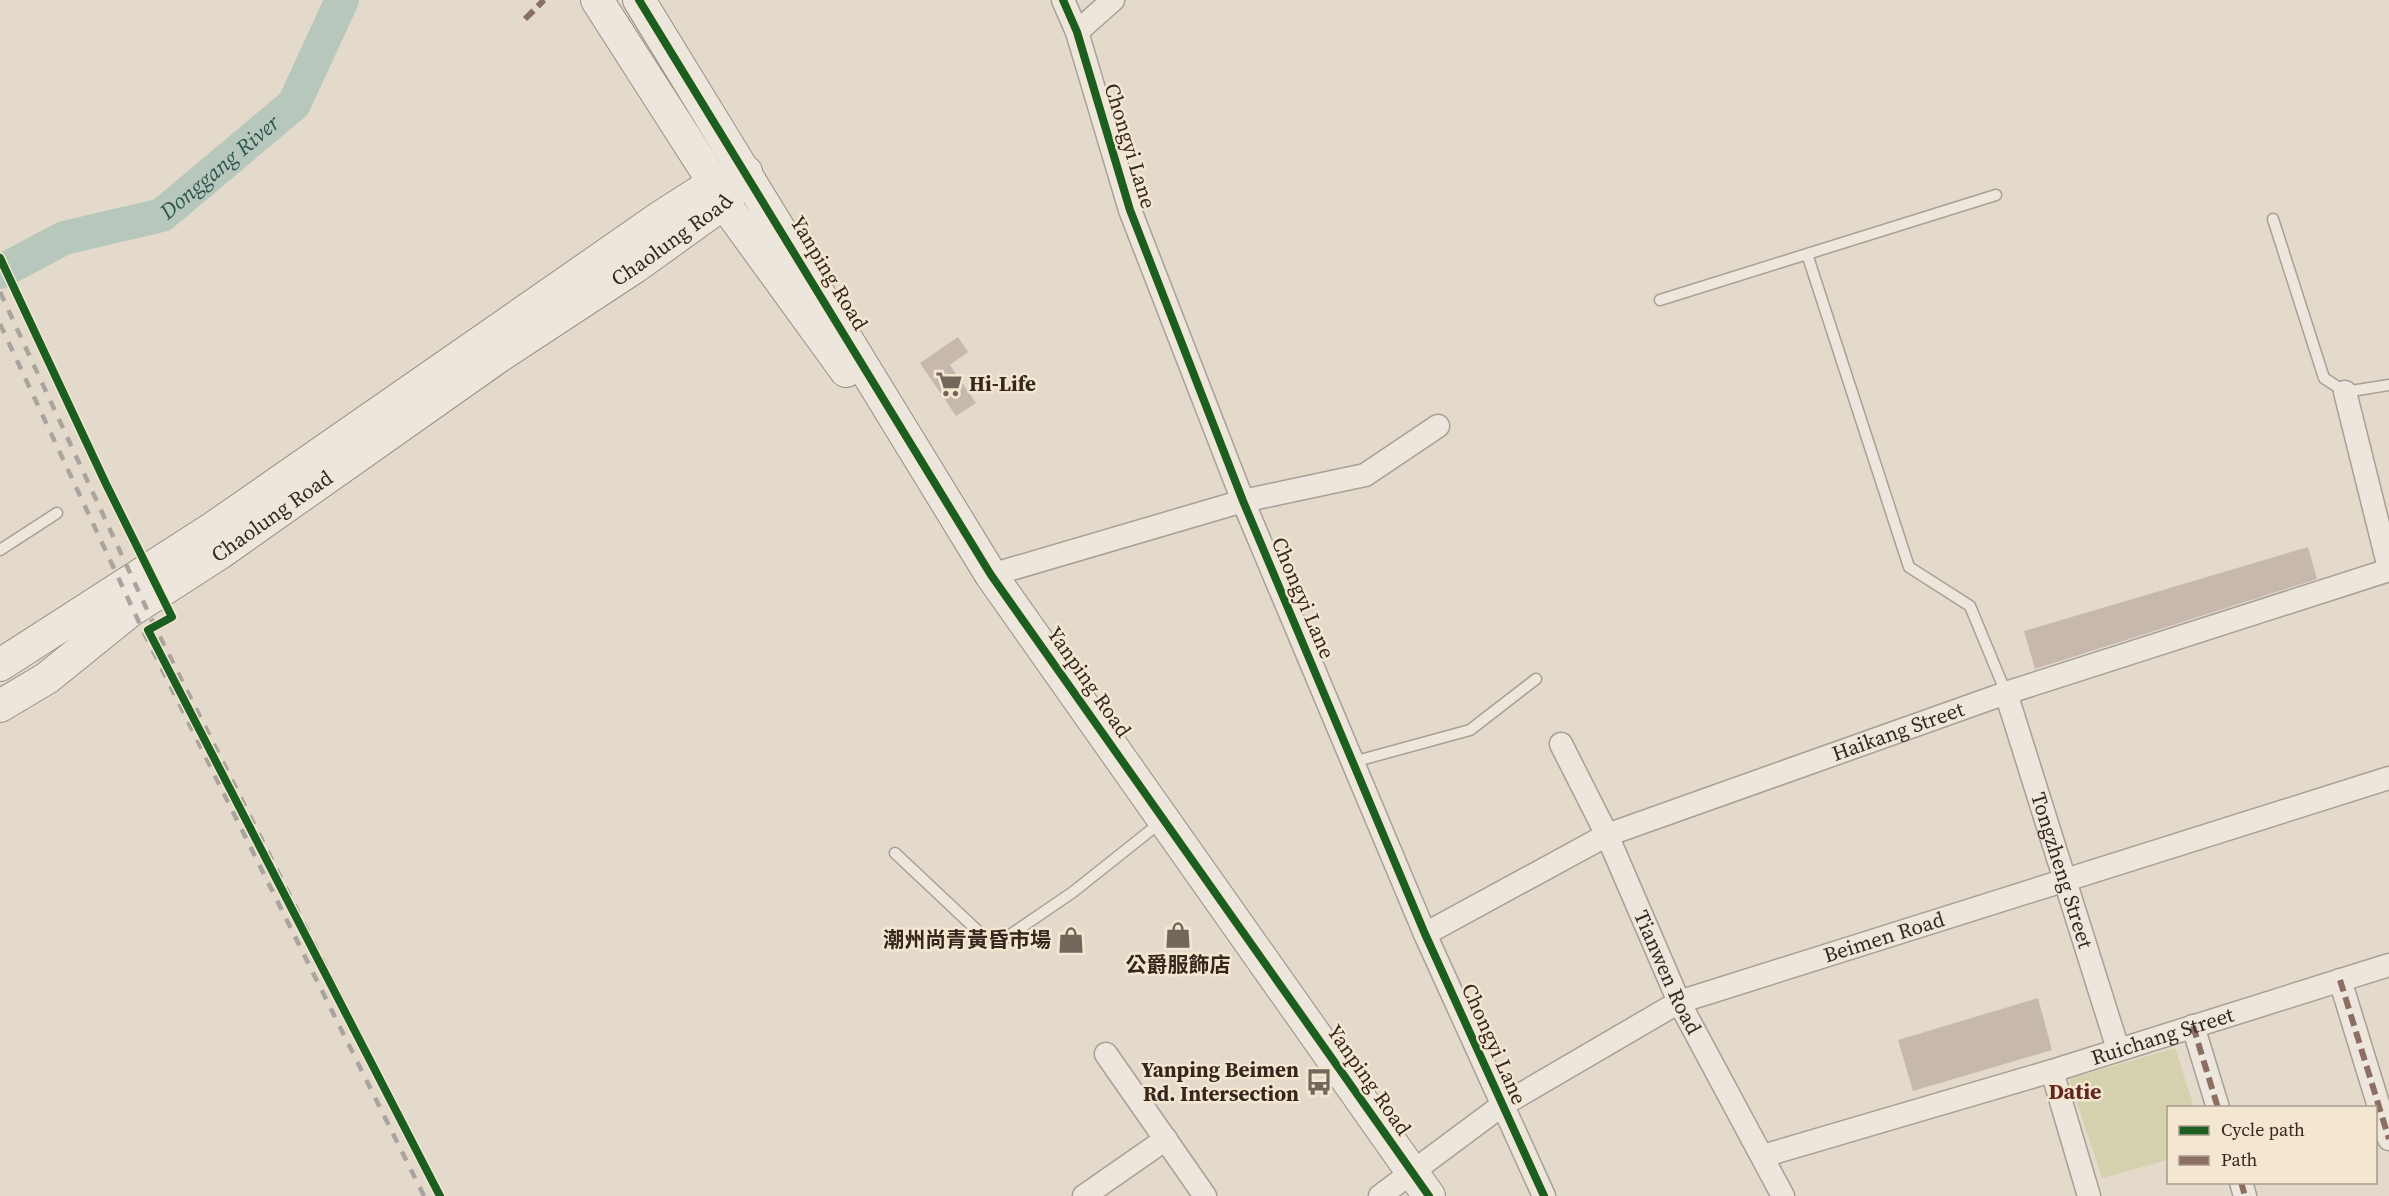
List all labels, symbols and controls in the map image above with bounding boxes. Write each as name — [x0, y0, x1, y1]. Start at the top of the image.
street label: Chongyi Lane — [1098, 80, 1163, 212]
water label: Donggang River — [152, 107, 286, 227]
street label: Chaolung Road — [605, 188, 740, 293]
street label: Yanping Road — [784, 210, 875, 336]
supermarket icon: Hi-Life — [934, 369, 964, 399]
place label: Hi-Life — [969, 369, 1036, 398]
street label: Chaolung Road — [205, 463, 338, 569]
street label: Chongyi Lane — [1265, 532, 1342, 663]
street label: Yanping Road — [1040, 620, 1138, 743]
street label: Haikang Street — [1828, 694, 1968, 768]
street label: Tongzheng Street — [2024, 789, 2101, 952]
street label: Beimen Road — [1820, 904, 1948, 969]
street label: Tianwen Road — [1627, 906, 1709, 1039]
shop icon: 公爵服飾店 — [1163, 920, 1193, 950]
place label: 潮州尚青黃昏市場 — [883, 925, 1051, 954]
shop icon: 潮州尚青黃昏市場 — [1056, 925, 1086, 955]
place label: 公爵服飾店 — [1126, 950, 1231, 979]
street label: Chongyi Lane — [1455, 979, 1534, 1109]
street label: Ruichang Street — [2087, 1000, 2237, 1072]
street label: Yanping Road — [1320, 1018, 1418, 1141]
place label: Yanping Beimen Rd. Intersection — [1141, 1055, 1299, 1108]
bus stop icon: Yanping Beimen Rd. Intersection — [1304, 1067, 1334, 1097]
district label: Datie — [2048, 1076, 2102, 1106]
legend — [2167, 1106, 2377, 1184]
text: Cycle path — [2221, 1117, 2305, 1142]
text: Path — [2221, 1147, 2258, 1172]

